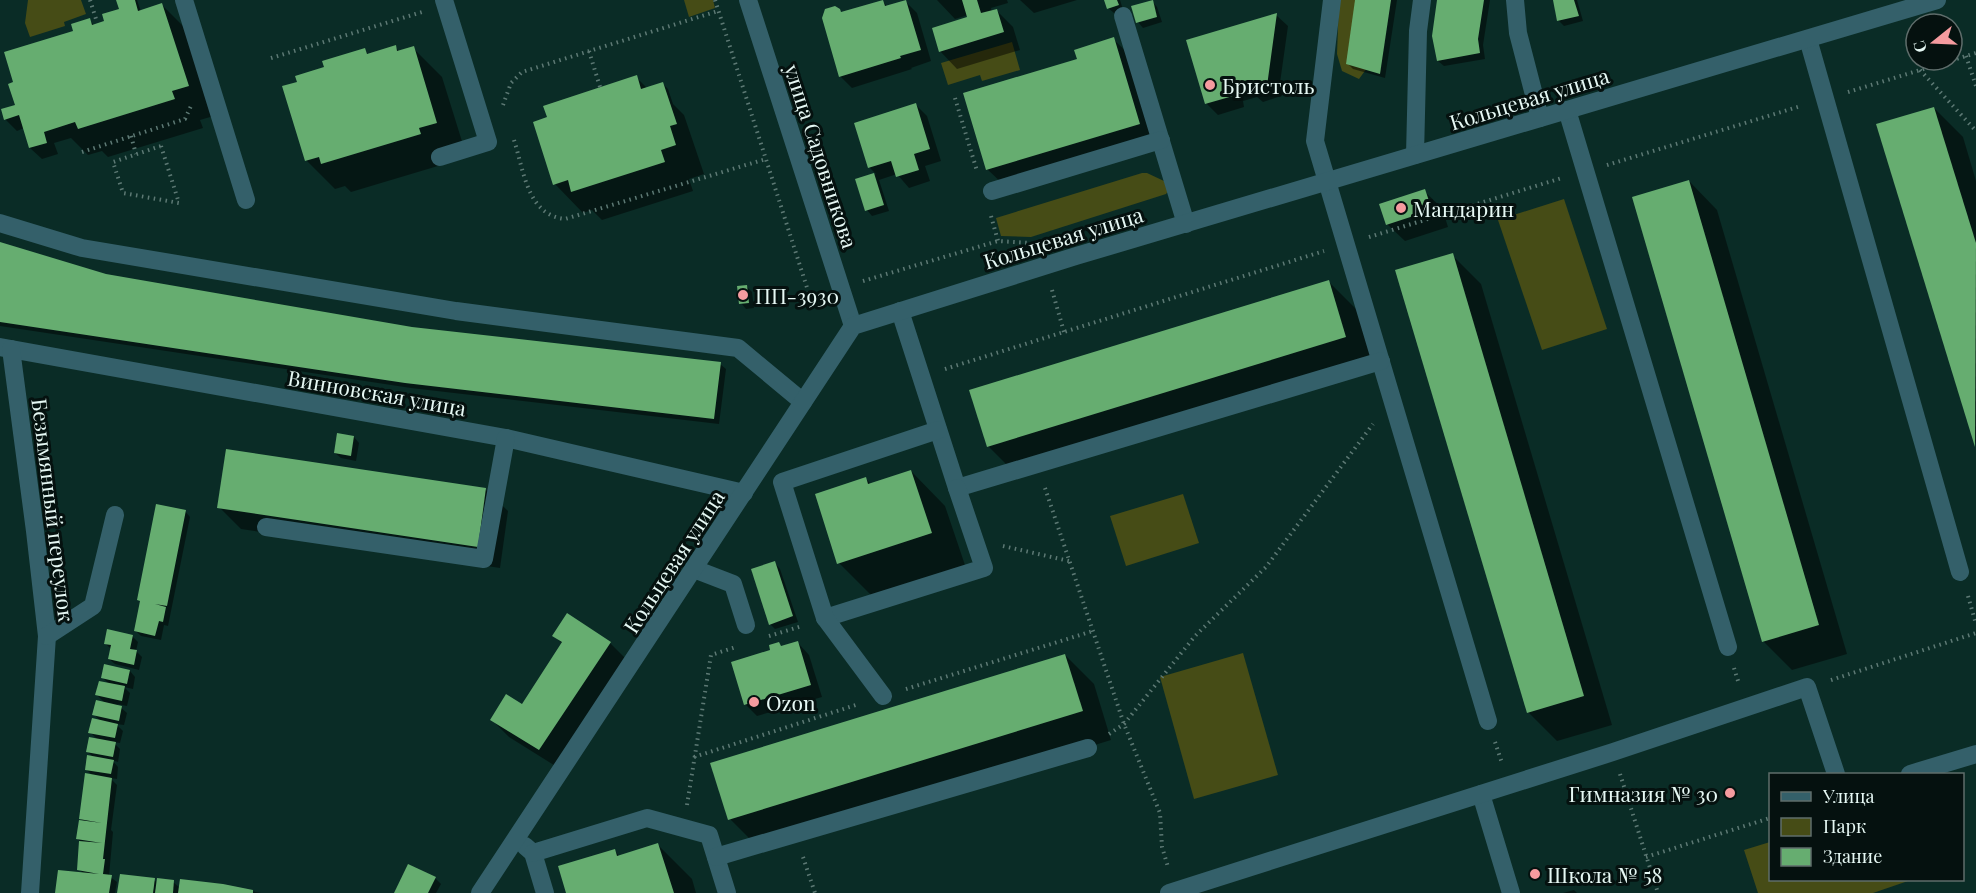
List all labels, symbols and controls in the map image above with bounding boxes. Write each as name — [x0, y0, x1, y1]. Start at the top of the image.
north arrow — [1904, 12, 1964, 72]
text: С — [1908, 38, 1931, 55]
street label: улица Садовникова — [779, 59, 865, 252]
street label: Кольцевая улица — [1446, 60, 1613, 136]
place label: Бристоль — [1222, 71, 1315, 99]
marker: Бристоль — [1203, 78, 1217, 92]
place label: Мандарин — [1413, 194, 1514, 222]
street label: Кольцевая улица — [980, 199, 1147, 275]
marker: Мандарин — [1394, 201, 1408, 215]
place label: ПП-3930 — [755, 281, 839, 309]
marker: ПП-3930 — [736, 288, 750, 302]
street label: Винновская улица — [286, 363, 469, 422]
street label: Безымянный переулок — [26, 397, 82, 623]
street label: Кольцевая улица — [616, 484, 730, 638]
place label: Ozon — [766, 688, 816, 716]
marker: Ozon — [747, 695, 761, 709]
legend — [1769, 773, 1964, 881]
place label: Гимназия № 30 — [1569, 779, 1718, 807]
text: Улица — [1822, 784, 1874, 808]
marker: Гимназия № 30 — [1723, 786, 1737, 800]
text: Парк — [1823, 814, 1866, 838]
text: Здание — [1823, 844, 1882, 868]
place label: Школа № 58 — [1547, 860, 1663, 888]
marker: Школа № 58 — [1528, 867, 1542, 881]

